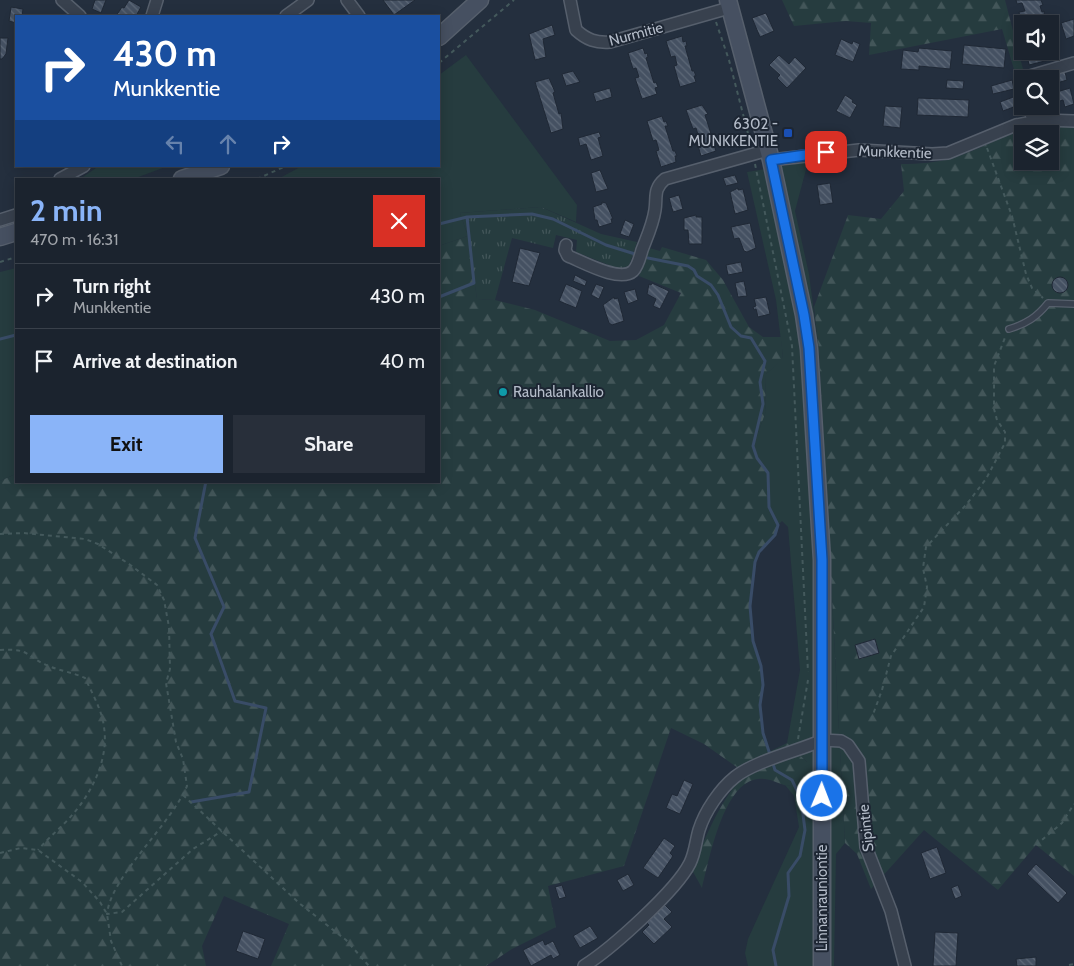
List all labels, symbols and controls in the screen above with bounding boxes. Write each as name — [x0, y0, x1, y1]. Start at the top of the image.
map controls — [1014, 15, 1059, 170]
button: sound — [1014, 15, 1059, 60]
street label: Nurmitie — [607, 18, 665, 50]
text: 430 m — [113, 32, 217, 75]
icon: right — [30, 35, 95, 100]
button: search — [1014, 70, 1059, 115]
text: Munkkentie — [113, 75, 220, 102]
place label: 6302 - MUNKKENTIE — [689, 115, 778, 150]
button: layers — [1014, 125, 1059, 170]
marker: 6302 - MUNKKENTIE — [782, 127, 794, 139]
icon: left — [161, 130, 189, 158]
icon: ahead — [214, 130, 242, 158]
icon: right — [267, 130, 295, 158]
pin — [805, 131, 847, 173]
icon: arrive — [812, 138, 840, 166]
street label: Munkkentie — [858, 142, 932, 162]
text: 2 min — [30, 192, 102, 229]
button: close — [373, 195, 425, 247]
text: 470 m · 16:31 — [30, 230, 118, 249]
text: Turn right — [73, 275, 151, 298]
icon: right — [30, 282, 58, 310]
text: 430 m — [370, 285, 425, 308]
text: Munkkentie — [73, 298, 151, 317]
icon: arrive — [30, 347, 58, 375]
text: Arrive at destination — [73, 350, 237, 373]
text: 40 m — [380, 350, 425, 373]
place label: Rauhalankallio — [513, 383, 604, 401]
marker: Rauhalankallio — [497, 386, 509, 398]
button: Exit — [30, 415, 223, 473]
button: Share — [233, 415, 425, 473]
position arrow — [795, 769, 847, 821]
street label: Sipintie — [855, 803, 877, 853]
street label: Linnanrauniontie — [813, 844, 831, 951]

